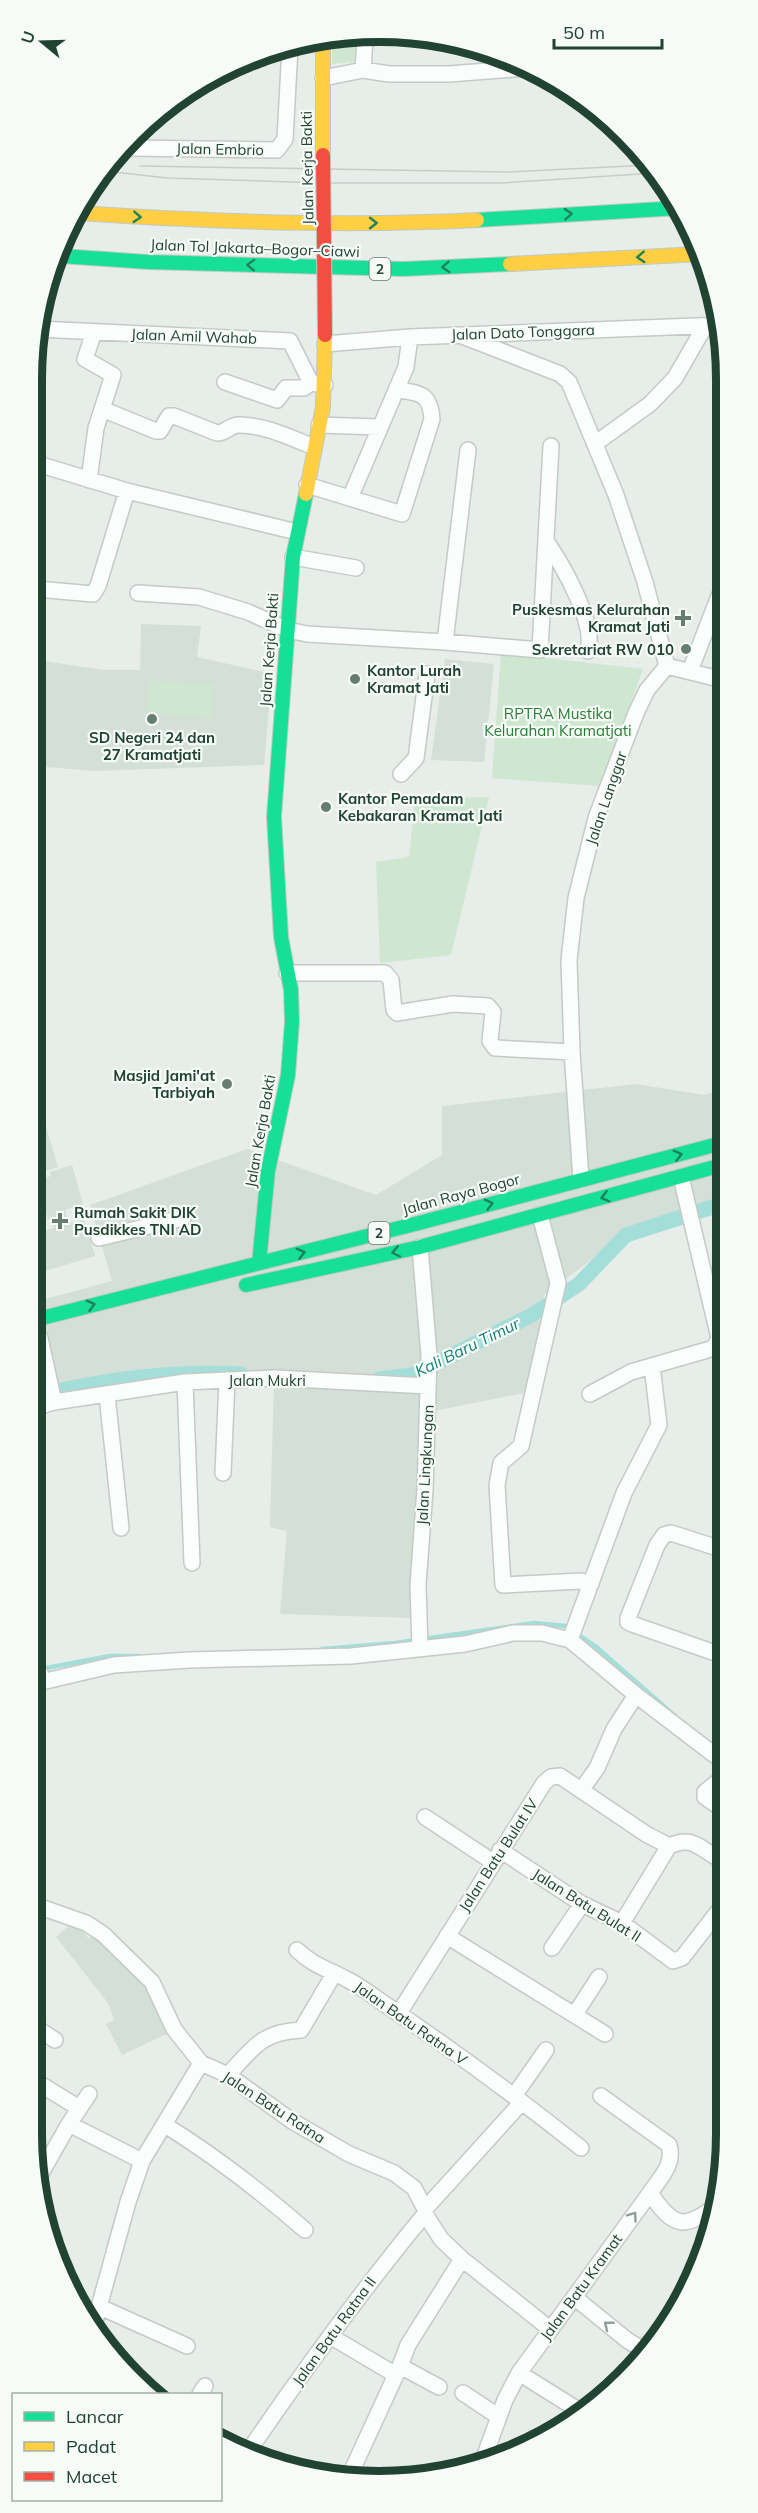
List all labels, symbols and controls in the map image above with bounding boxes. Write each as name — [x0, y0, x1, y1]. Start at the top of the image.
north arrow — [12, 12, 72, 72]
scale bar — [554, 12, 662, 50]
text: 50 m — [563, 21, 605, 44]
text: U — [16, 28, 39, 46]
street label: Jalan Kerja Bakti — [297, 111, 317, 225]
street label: Jalan Embrio — [176, 139, 264, 159]
one-way arrow — [564, 208, 573, 221]
one-way arrow — [133, 210, 142, 223]
one-way arrow — [369, 217, 378, 229]
street label: Jalan Tol Jakarta–Bogor–Ciawi — [150, 235, 360, 261]
one-way arrow — [637, 251, 646, 264]
road number: 2 — [370, 258, 391, 280]
one-way arrow — [247, 259, 256, 271]
one-way arrow — [442, 261, 451, 274]
street label: Jalan Dato Tonggara — [451, 320, 595, 344]
street label: Jalan Amil Wahab — [131, 324, 257, 348]
street label: Jalan Kerja Bakti — [256, 592, 282, 708]
place label: Puskesmas Kelurahan Kramat Jati — [512, 600, 670, 636]
marker: Puskesmas Kelurahan Kramat Jati — [674, 609, 692, 627]
place label: Sekretariat RW 010 — [532, 640, 674, 659]
marker: Sekretariat RW 010 — [679, 642, 693, 656]
place label: Kantor Lurah Kramat Jati — [367, 661, 461, 697]
marker: Kantor Lurah Kramat Jati — [348, 672, 362, 686]
park label: RPTRA Mustika Kelurahan Kramatjati — [484, 704, 632, 740]
marker: SD Negeri 24 dan 27 Kramatjati — [145, 712, 159, 726]
place label: SD Negeri 24 dan 27 Kramatjati — [89, 728, 215, 764]
street label: Jalan Langgar — [581, 748, 631, 847]
place label: Kantor Pemadam Kebakaran Kramat Jati — [338, 789, 502, 825]
marker: Kantor Pemadam Kebakaran Kramat Jati — [319, 800, 333, 814]
place label: Masjid Jami'at Tarbiyah — [113, 1066, 215, 1102]
street label: Jalan Kerja Bakti — [241, 1073, 279, 1189]
marker: Masjid Jami'at Tarbiyah — [220, 1077, 234, 1091]
one-way arrow — [673, 1149, 683, 1162]
street label: Jalan Raya Bogor — [400, 1169, 522, 1219]
one-way arrow — [600, 1189, 610, 1202]
one-way arrow — [484, 1199, 494, 1211]
place label: Rumah Sakit DIK Pusdikkes TNI AD — [74, 1203, 201, 1239]
marker: Rumah Sakit DIK Pusdikkes TNI AD — [51, 1212, 69, 1230]
road number: 2 — [368, 1222, 389, 1244]
one-way arrow — [391, 1245, 401, 1258]
one-way arrow — [295, 1247, 305, 1260]
one-way arrow — [86, 1299, 96, 1312]
water label: Kali Baru Timur — [411, 1313, 524, 1381]
street label: Jalan Mukri — [228, 1371, 306, 1390]
street label: Jalan Lingkungan — [412, 1404, 438, 1526]
street label: Jalan Batu Bulat IV — [454, 1794, 542, 1915]
street label: Jalan Batu Bulat II — [529, 1864, 645, 1946]
street label: Jalan Batu Ratna V — [351, 1977, 471, 2069]
street label: Jalan Batu Ratna — [219, 2067, 329, 2147]
one-way arrow — [626, 2212, 637, 2223]
street label: Jalan Batu Kramat — [536, 2230, 626, 2344]
street label: Jalan Batu Ratna II — [288, 2273, 380, 2389]
one-way arrow — [604, 2321, 615, 2332]
legend — [12, 2393, 222, 2501]
text: Lancar — [66, 2405, 124, 2428]
text: Padat — [66, 2435, 116, 2458]
text: Macet — [66, 2465, 117, 2488]

